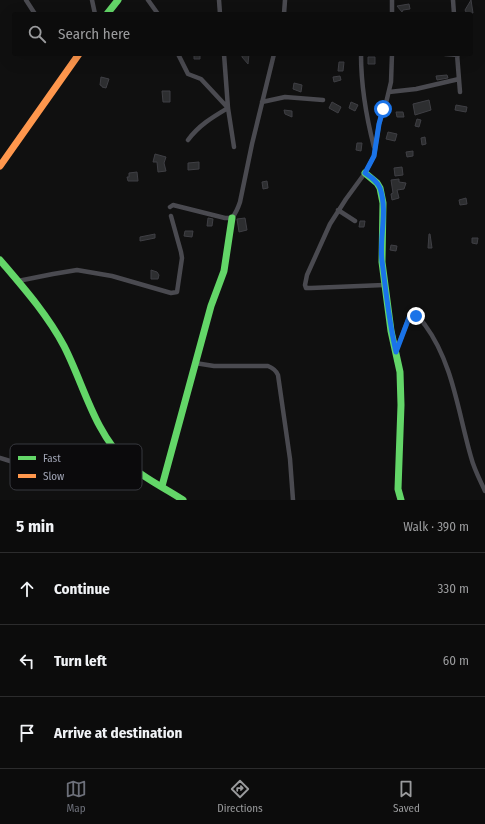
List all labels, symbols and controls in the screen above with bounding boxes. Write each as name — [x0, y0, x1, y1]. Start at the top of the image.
search box — [12, 12, 473, 56]
icon: search — [26, 23, 48, 45]
text: Search here — [58, 25, 130, 43]
route start — [374, 100, 392, 118]
route end — [407, 307, 425, 325]
legend — [10, 444, 142, 490]
text: Fast — [43, 452, 61, 465]
text: Slow — [43, 470, 64, 483]
text: 5 min — [16, 516, 54, 537]
text: Walk · 390 m — [403, 519, 469, 534]
icon: ahead — [16, 578, 38, 600]
text: Continue — [54, 580, 110, 598]
text: 330 m — [437, 581, 469, 596]
icon: left — [16, 650, 38, 672]
text: Turn left — [54, 652, 107, 670]
text: 60 m — [443, 653, 469, 668]
icon: arrive — [16, 722, 38, 744]
text: Arrive at destination — [54, 724, 182, 742]
tab: Map — [65, 778, 87, 815]
tab: Directions — [217, 778, 263, 815]
tab: Saved — [393, 778, 420, 815]

